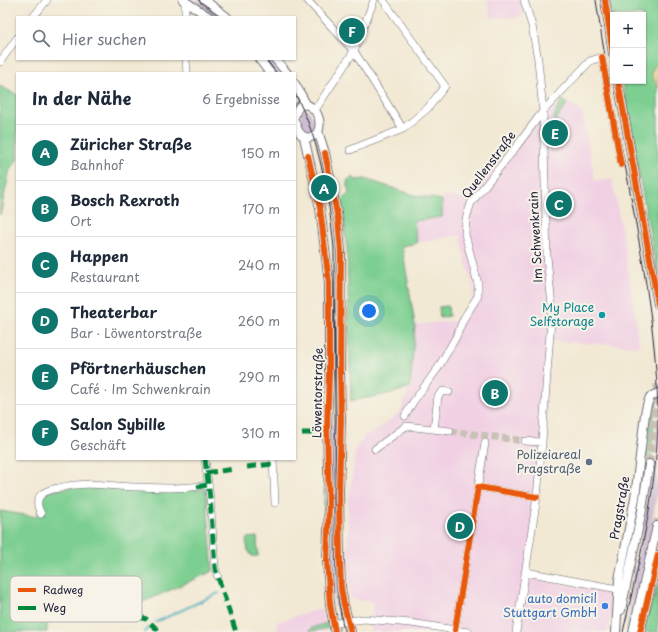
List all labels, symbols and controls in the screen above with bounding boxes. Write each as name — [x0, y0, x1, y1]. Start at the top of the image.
map controls — [610, 12, 646, 84]
button: + — [610, 12, 646, 48]
search box — [16, 16, 296, 60]
pin: F — [339, 16, 365, 46]
icon: search — [30, 27, 52, 49]
text: Hier suchen — [62, 27, 147, 50]
button: − — [610, 48, 646, 84]
text: In der Nähe — [32, 85, 131, 111]
text: 6 Ergebnisse — [202, 89, 280, 108]
pin: E — [542, 118, 568, 148]
street label: Quellenstraße — [457, 127, 520, 202]
text: Züricher Straße — [70, 132, 192, 155]
text: A — [40, 143, 50, 162]
text: 150 m — [241, 143, 280, 162]
text: Bahnhof — [70, 155, 123, 174]
pin: A — [311, 173, 337, 203]
text: Bosch Rexroth — [70, 188, 180, 211]
pin: C — [546, 189, 572, 219]
street label: Im Schwenkrain — [524, 191, 546, 283]
text: B — [41, 199, 49, 218]
text: 170 m — [242, 199, 280, 218]
text: Ort — [70, 211, 92, 230]
text: Happen — [70, 244, 129, 267]
text: C — [40, 255, 50, 274]
text: 240 m — [238, 255, 280, 274]
text: Restaurant — [70, 267, 140, 286]
place label: My Place Selfstorage — [529, 298, 594, 330]
text: Theaterbar — [70, 300, 157, 323]
your location — [359, 301, 379, 321]
marker: My Place Selfstorage — [597, 310, 607, 320]
text: D — [40, 311, 50, 330]
text: 260 m — [238, 311, 280, 330]
text: Bar · Löwentorstraße — [70, 323, 202, 342]
street label: Löwentorstraße — [307, 348, 327, 438]
text: Pförtnerhäuschen — [70, 356, 206, 379]
text: E — [41, 367, 49, 386]
text: 290 m — [239, 367, 280, 386]
pin: B — [482, 378, 508, 408]
text: Café · Im Schwenkrain — [70, 379, 211, 398]
text: Salon Sybille — [70, 412, 165, 435]
text: F — [41, 423, 49, 442]
text: 310 m — [241, 423, 280, 442]
text: Geschäft — [70, 435, 126, 454]
place label: Polizeiareal Pragstraße — [516, 445, 581, 477]
marker: Polizeiareal Pragstraße — [584, 457, 594, 467]
street label: Pragstraße — [605, 475, 633, 541]
pin: D — [447, 511, 473, 541]
legend — [10, 576, 142, 622]
text: Radweg — [43, 581, 83, 598]
place label: auto domicil Stuttgart GmbH — [503, 589, 597, 621]
text: Weg — [43, 599, 66, 616]
marker: auto domicil Stuttgart GmbH — [600, 601, 610, 611]

